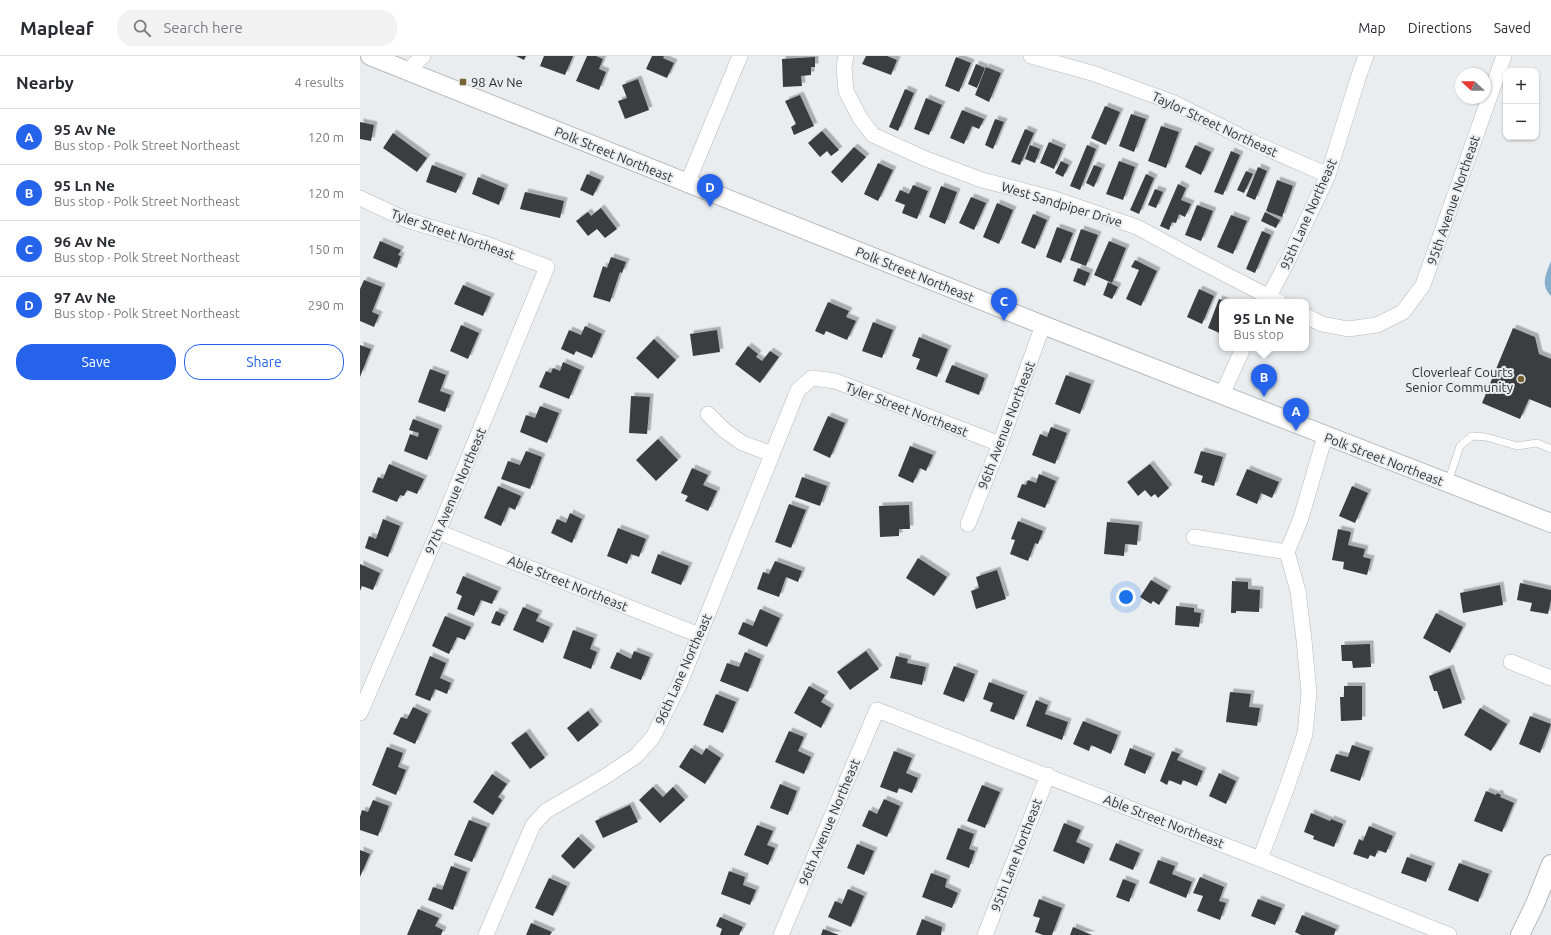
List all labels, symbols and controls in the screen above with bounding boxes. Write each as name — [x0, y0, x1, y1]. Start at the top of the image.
search box — [117, 10, 397, 46]
text: Mapleaf — [20, 17, 93, 39]
icon: search — [131, 17, 153, 39]
text: Search here — [163, 19, 243, 36]
text: Map — [1358, 20, 1386, 36]
text: Directions — [1408, 20, 1472, 36]
text: Saved — [1494, 20, 1531, 36]
north arrow — [1455, 68, 1491, 104]
map controls — [1503, 68, 1539, 140]
button: + — [1503, 68, 1539, 104]
text: Nearby — [16, 73, 74, 92]
text: 4 results — [294, 75, 344, 89]
place label: 98 Av Ne — [471, 75, 523, 89]
marker: 98 Av Ne — [458, 77, 468, 87]
street label: Taylor Street Northeast — [1150, 89, 1280, 159]
button: − — [1503, 104, 1539, 140]
text: 95 Av Ne — [54, 121, 116, 138]
street label: Polk Street Northeast — [553, 124, 675, 184]
text: A — [24, 130, 34, 144]
text: 120 m — [308, 130, 344, 144]
street label: 95th Avenue Northeast — [1424, 133, 1482, 267]
text: Bus stop · Polk Street Northeast — [54, 138, 240, 152]
street label: 95th Lane Northeast — [1277, 156, 1339, 272]
pin: D — [697, 174, 723, 207]
text: 95 Ln Ne — [54, 177, 115, 194]
street label: West Sandpiper Drive — [1000, 179, 1124, 229]
text: B — [25, 186, 33, 200]
text: 120 m — [308, 186, 344, 200]
text: Bus stop · Polk Street Northeast — [54, 194, 240, 208]
street label: Tyler Street Northeast — [389, 206, 517, 262]
text: 96 Av Ne — [54, 233, 116, 250]
text: C — [25, 242, 33, 256]
text: 150 m — [308, 242, 344, 256]
street label: Polk Street Northeast — [854, 244, 976, 304]
text: Bus stop · Polk Street Northeast — [54, 250, 240, 264]
pin: C — [991, 288, 1017, 321]
text: 97 Av Ne — [54, 289, 116, 306]
text: D — [24, 298, 34, 312]
text: 290 m — [308, 298, 344, 312]
popup — [1219, 299, 1309, 351]
text: Bus stop · Polk Street Northeast — [54, 306, 240, 320]
text: 95 Ln Ne — [1234, 310, 1294, 327]
text: Bus stop — [1234, 327, 1284, 341]
button: Save — [16, 344, 176, 380]
button: Share — [184, 344, 344, 380]
street label: 96th Avenue Northeast — [975, 359, 1037, 491]
pin: B — [1251, 364, 1277, 397]
place label: Cloverleaf Courts Senior Community — [1406, 365, 1513, 394]
marker: Cloverleaf Courts Senior Community — [1516, 374, 1526, 384]
street label: Tyler Street Northeast — [844, 379, 970, 439]
pin: A — [1283, 398, 1309, 431]
street label: 97th Avenue Northeast — [422, 426, 488, 556]
street label: Polk Street Northeast — [1322, 430, 1446, 488]
street label: Able Street Northeast — [506, 553, 630, 613]
your location — [1116, 587, 1136, 607]
street label: 96th Lane Northeast — [652, 611, 714, 727]
street label: 96th Avenue Northeast — [796, 757, 862, 887]
street label: Able Street Northeast — [1102, 792, 1226, 850]
street label: 95th Lane Northeast — [988, 796, 1044, 914]

